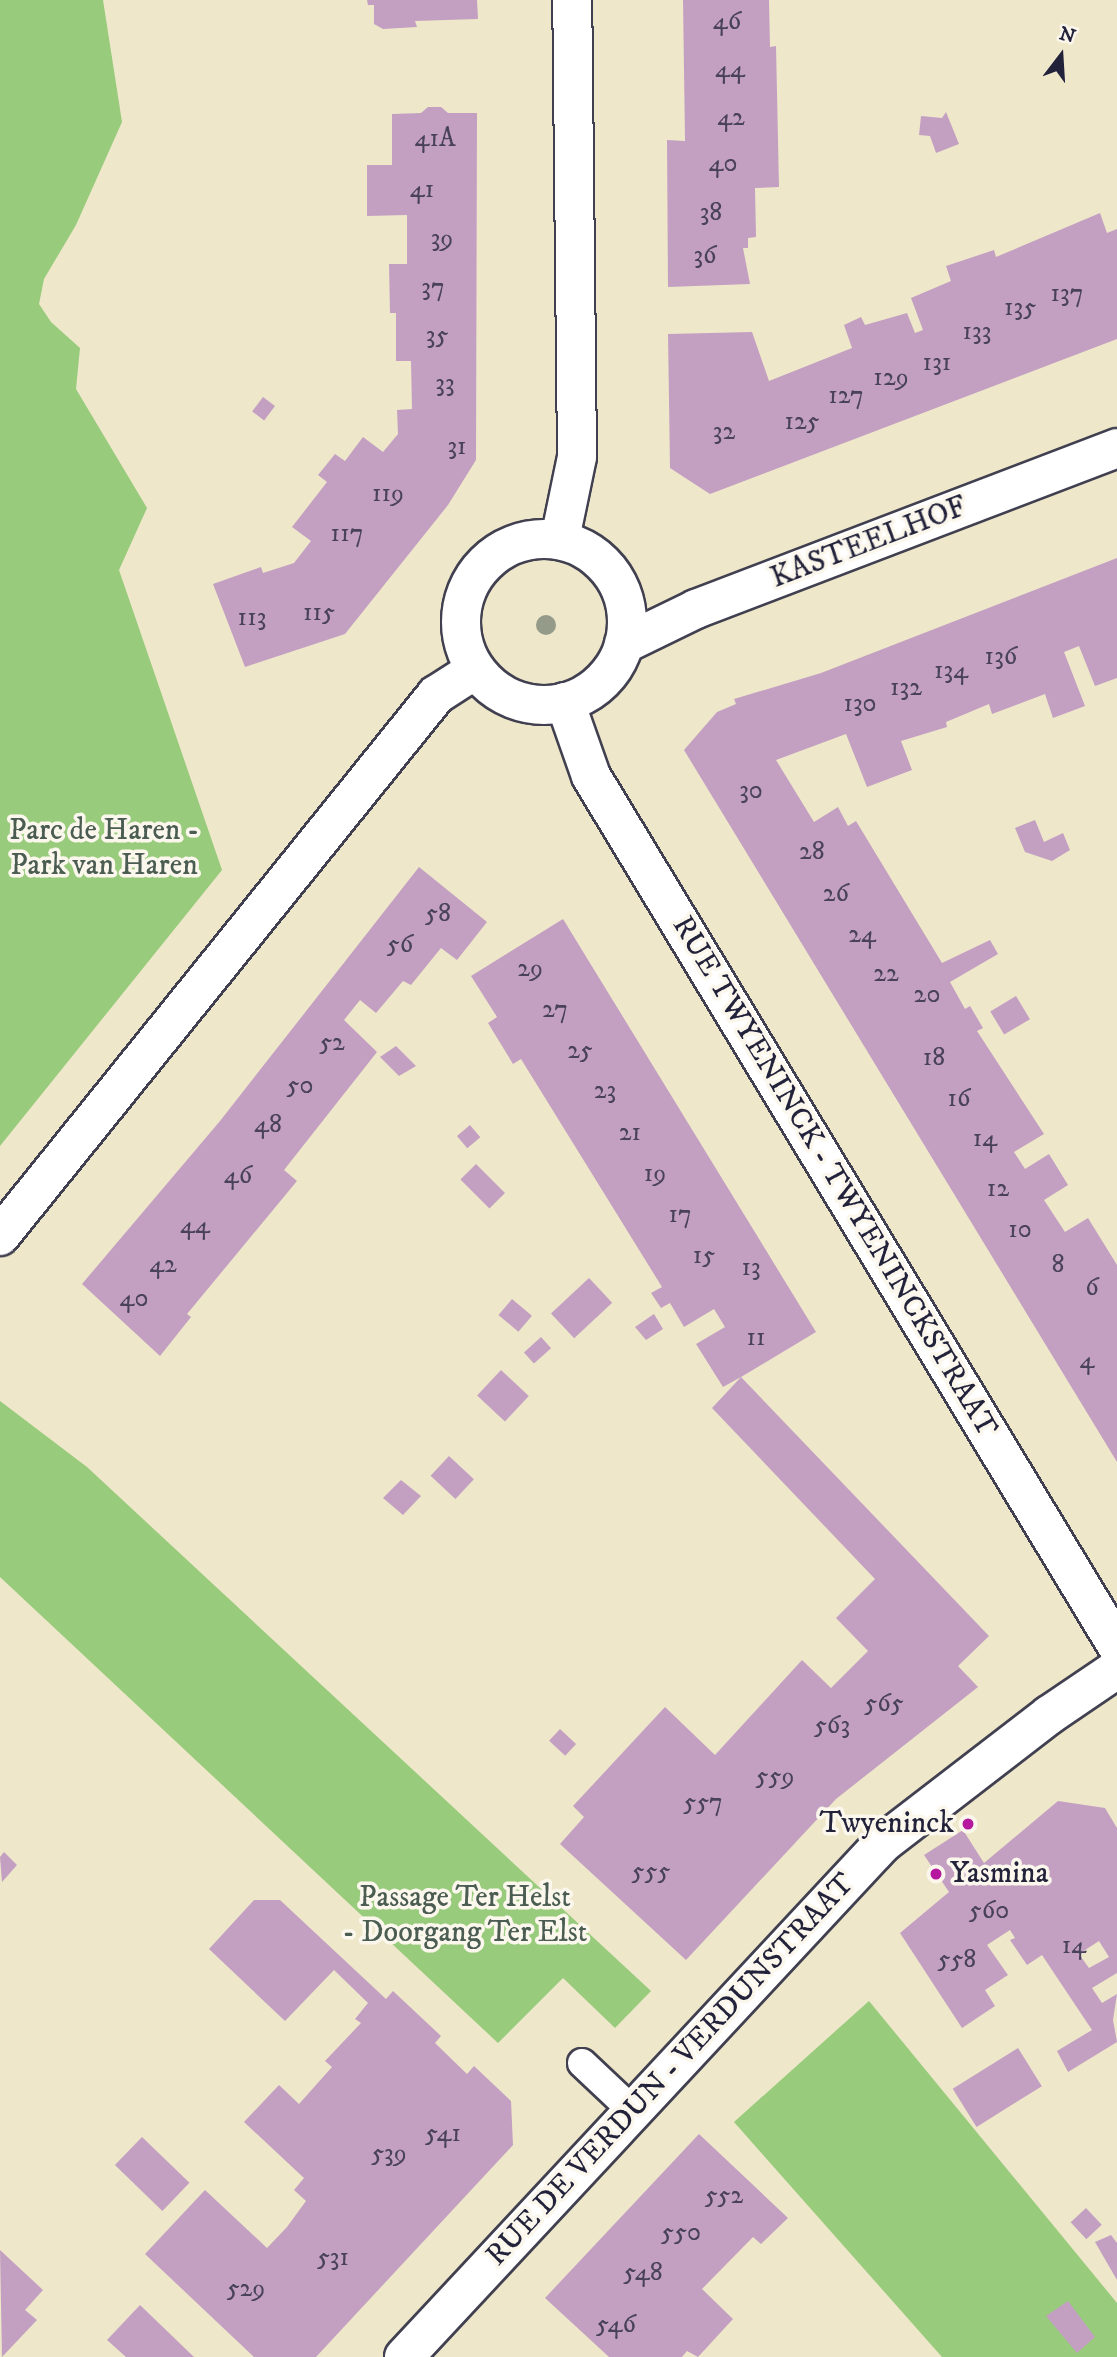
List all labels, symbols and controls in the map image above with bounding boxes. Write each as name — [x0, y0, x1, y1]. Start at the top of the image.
house number: 46 — [713, 6, 741, 38]
north arrow — [1026, 21, 1096, 91]
text: N — [1056, 22, 1078, 49]
house number: 44 — [715, 54, 745, 86]
house number: 42 — [717, 102, 745, 134]
house number: 41A — [414, 123, 456, 155]
house number: 40 — [709, 148, 737, 180]
house number: 41 — [410, 174, 434, 206]
house number: 38 — [700, 197, 722, 229]
house number: 39 — [431, 223, 453, 255]
house number: 36 — [693, 240, 717, 272]
house number: 37 — [421, 272, 445, 304]
house number: 137 — [1051, 278, 1083, 310]
house number: 135 — [1004, 292, 1036, 324]
house number: 133 — [963, 316, 991, 348]
house number: 35 — [426, 320, 448, 352]
house number: 131 — [923, 347, 951, 379]
house number: 129 — [873, 362, 909, 394]
house number: 33 — [435, 368, 455, 400]
house number: 127 — [828, 380, 864, 412]
house number: 125 — [784, 406, 820, 438]
house number: 32 — [713, 416, 735, 448]
house number: 31 — [447, 431, 467, 463]
house number: 119 — [372, 478, 404, 510]
street label: KASTEELHOF — [766, 489, 972, 597]
house number: 117 — [331, 518, 363, 550]
house number: 115 — [303, 597, 335, 629]
house number: 113 — [238, 602, 266, 634]
house number: 136 — [985, 641, 1017, 673]
house number: 134 — [934, 655, 968, 687]
house number: 132 — [890, 672, 922, 704]
house number: 130 — [843, 688, 877, 720]
house number: 30 — [739, 775, 763, 807]
park label: Parc de Haren - Park van Haren — [9, 813, 199, 884]
house number: 28 — [799, 836, 825, 868]
house number: 26 — [823, 878, 849, 910]
house number: 58 — [425, 898, 451, 930]
street label: RUE TWYENINCK - TWYENINCKSTRAAT — [664, 910, 1004, 1444]
house number: 24 — [848, 919, 876, 951]
house number: 56 — [387, 929, 413, 961]
house number: 29 — [517, 953, 543, 985]
house number: 22 — [873, 958, 899, 990]
house number: 20 — [914, 979, 940, 1011]
house number: 27 — [542, 994, 568, 1026]
house number: 52 — [319, 1027, 345, 1059]
house number: 25 — [567, 1035, 593, 1067]
house number: 18 — [923, 1042, 945, 1074]
house number: 50 — [287, 1070, 313, 1102]
house number: 23 — [594, 1075, 616, 1107]
house number: 16 — [948, 1083, 970, 1115]
house number: 48 — [254, 1109, 282, 1141]
house number: 21 — [619, 1117, 641, 1149]
house number: 14 — [973, 1123, 997, 1155]
house number: 19 — [644, 1158, 666, 1190]
house number: 46 — [224, 1160, 252, 1192]
house number: 12 — [987, 1173, 1009, 1205]
house number: 17 — [668, 1199, 692, 1231]
house number: 44 — [180, 1210, 210, 1242]
house number: 10 — [1008, 1214, 1032, 1246]
house number: 15 — [693, 1240, 715, 1272]
house number: 42 — [149, 1249, 177, 1281]
house number: 8 — [1051, 1249, 1065, 1281]
house number: 13 — [741, 1252, 761, 1284]
house number: 6 — [1085, 1272, 1099, 1304]
house number: 40 — [120, 1283, 148, 1315]
house number: 11 — [746, 1322, 766, 1354]
house number: 4 — [1080, 1345, 1094, 1377]
house number: 565 — [864, 1688, 904, 1720]
house number: 563 — [814, 1710, 850, 1742]
house number: 559 — [756, 1761, 794, 1793]
house number: 557 — [683, 1787, 723, 1819]
place label: Twyeninck — [819, 1806, 954, 1842]
marker: Twyeninck — [960, 1816, 976, 1832]
house number: 555 — [632, 1856, 670, 1888]
place label: Yasmina — [950, 1856, 1048, 1892]
street label: RUE DE VERDUN - VERDUNSTRAAT — [479, 1866, 863, 2274]
marker: Yasmina — [928, 1866, 944, 1882]
park label: Passage Ter Helst - Doorgang Ter Elst — [343, 1880, 587, 1951]
house number: 560 — [969, 1895, 1009, 1927]
house number: 14 — [1062, 1930, 1086, 1962]
house number: 558 — [938, 1944, 976, 1976]
house number: 541 — [425, 2118, 461, 2150]
house number: 539 — [371, 2138, 407, 2170]
house number: 552 — [705, 2180, 743, 2212]
house number: 550 — [661, 2217, 701, 2249]
house number: 531 — [317, 2242, 349, 2274]
house number: 548 — [623, 2257, 663, 2289]
house number: 529 — [227, 2273, 265, 2305]
house number: 546 — [596, 2309, 636, 2341]

